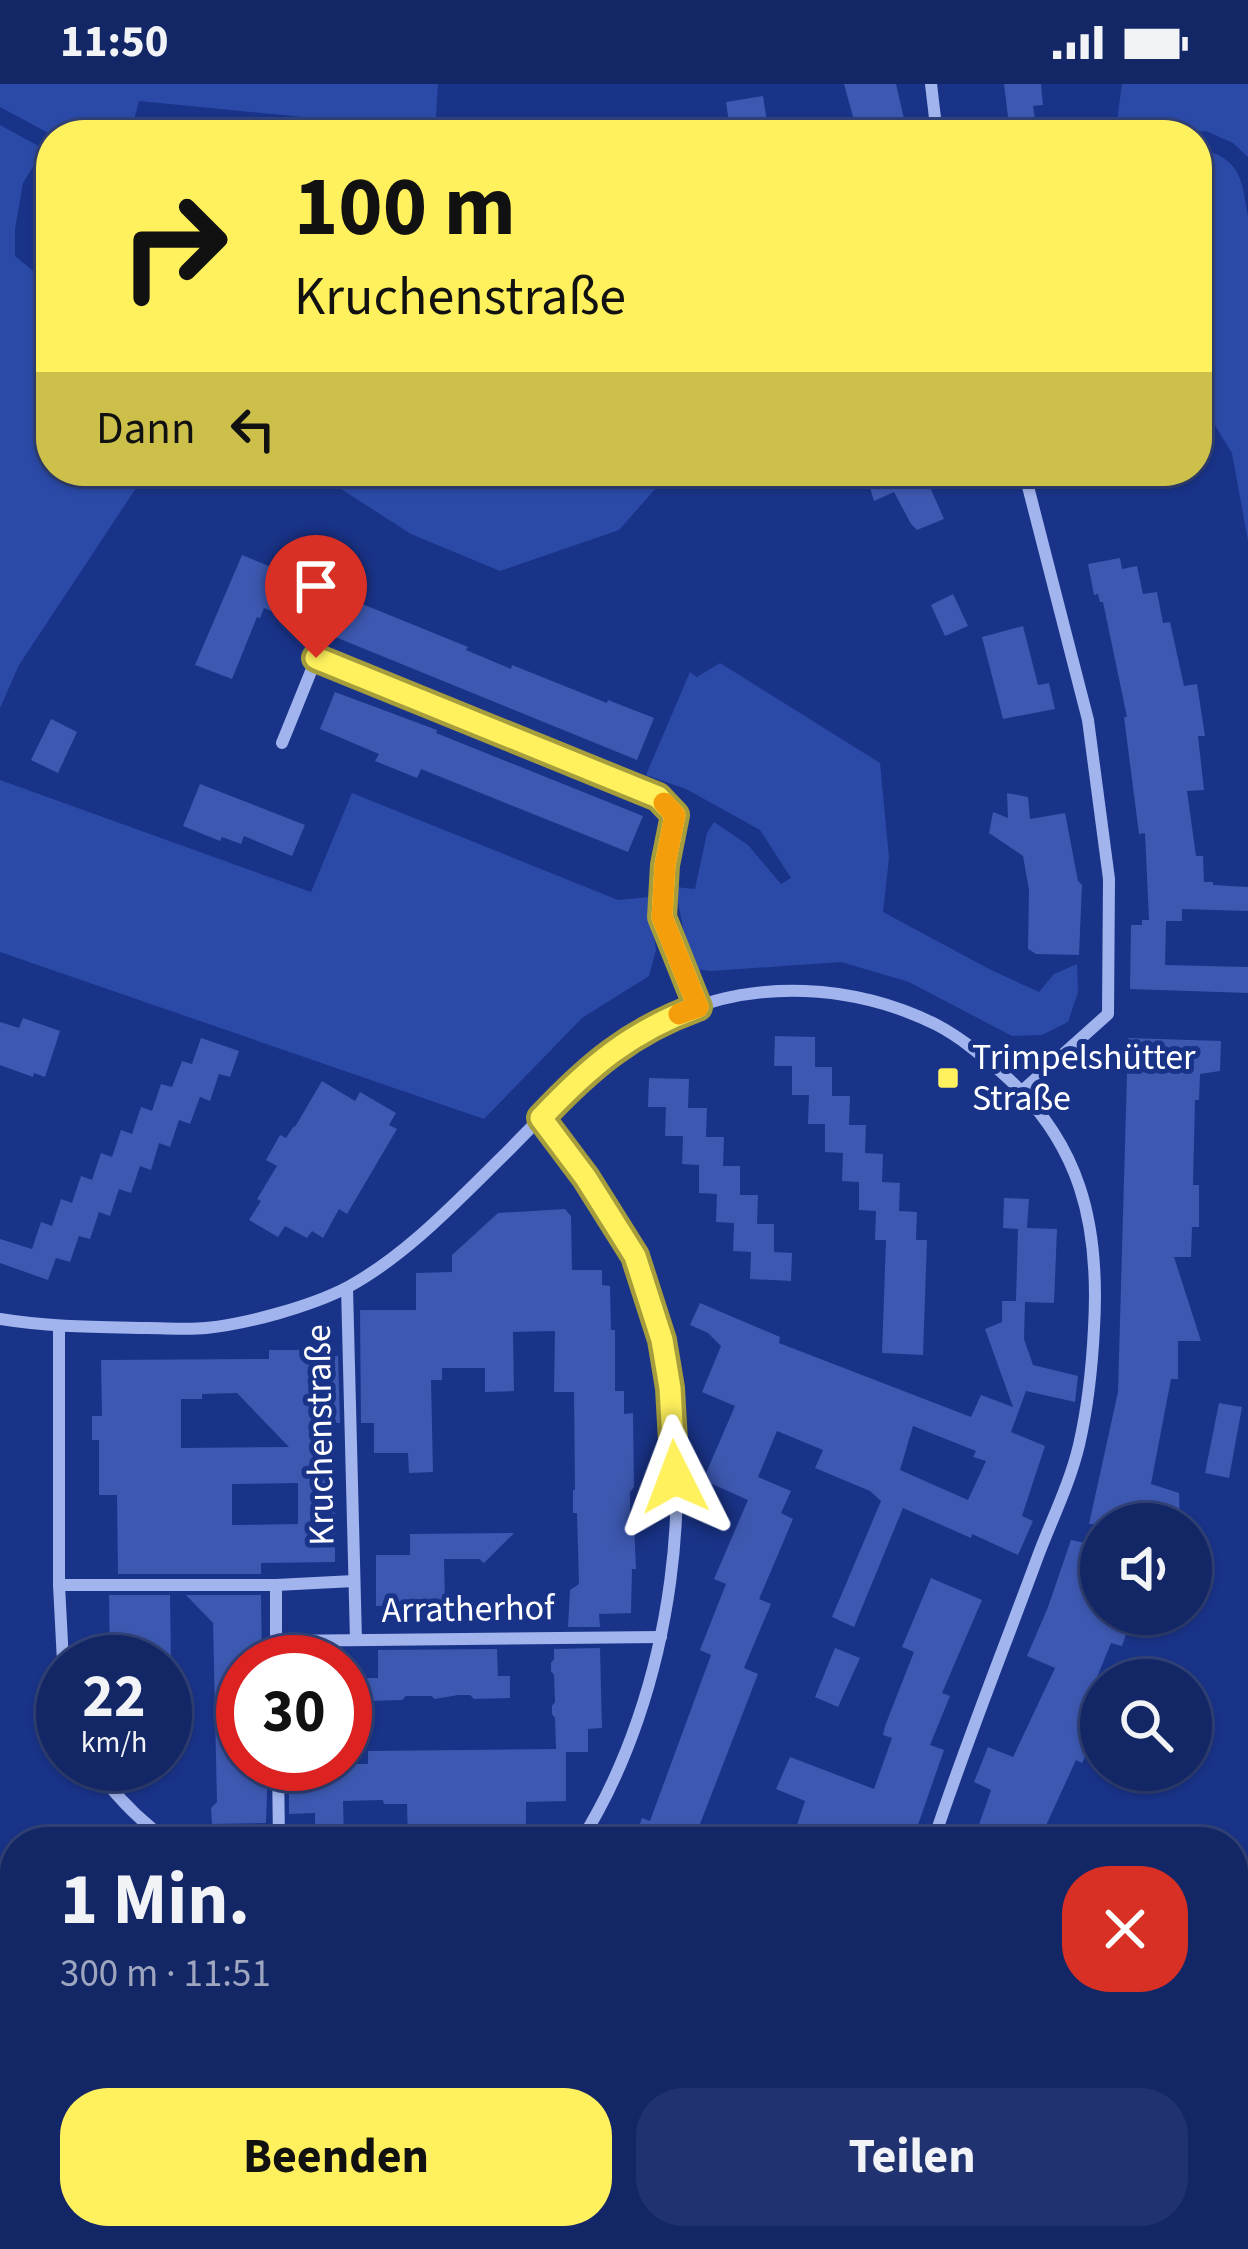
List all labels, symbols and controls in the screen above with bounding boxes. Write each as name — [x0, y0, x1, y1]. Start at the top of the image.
text: 11:50 — [60, 10, 169, 74]
text: 100 m — [294, 148, 516, 268]
icon: right — [96, 168, 252, 324]
text: Kruchenstraße — [294, 259, 626, 336]
icon: left — [220, 396, 286, 462]
text: Dann — [96, 397, 196, 461]
pin — [265, 535, 367, 658]
icon: arrive — [283, 553, 349, 619]
place label: Trimpelshütter Straße — [972, 1032, 1196, 1124]
marker: Trimpelshütter Straße — [935, 1065, 961, 1091]
street label: Kruchenstraße — [293, 1324, 347, 1546]
position arrow — [612, 1414, 738, 1540]
map controls — [1080, 1503, 1212, 1791]
button: sound — [1080, 1503, 1212, 1635]
street label: Arratherhof — [381, 1582, 556, 1636]
speed limit sign: 30 — [216, 1635, 372, 1791]
text: 22 — [82, 1655, 146, 1740]
button: search — [1080, 1659, 1212, 1791]
text: km/h — [81, 1721, 147, 1764]
text: 1 Min. — [60, 1849, 250, 1952]
button: close — [1062, 1866, 1188, 1992]
text: 300 m · 11:51 — [60, 1946, 271, 2002]
button: Beenden — [60, 2088, 612, 2226]
button: Teilen — [636, 2088, 1188, 2226]

